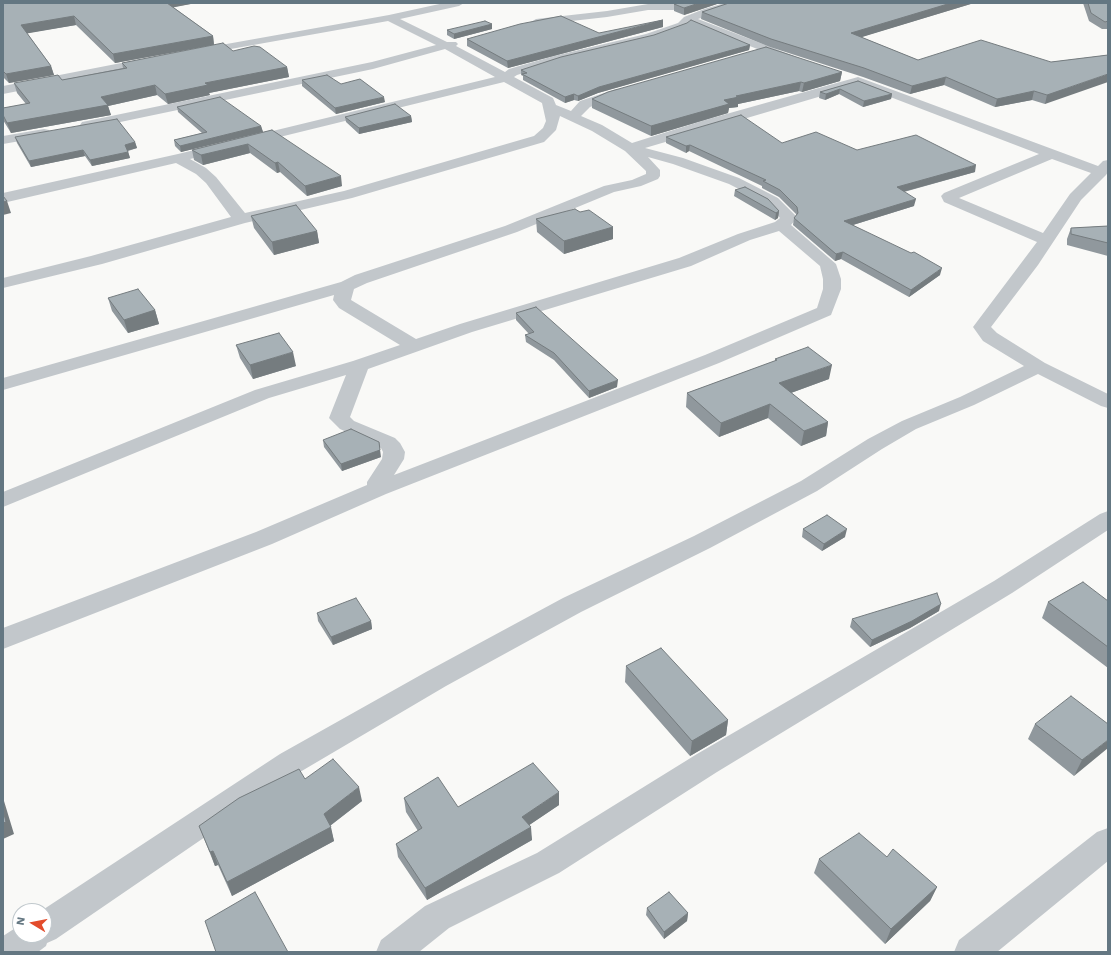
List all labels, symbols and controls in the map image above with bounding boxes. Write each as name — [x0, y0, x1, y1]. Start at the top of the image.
north arrow — [12, 903, 52, 943]
text: N — [14, 916, 28, 926]

